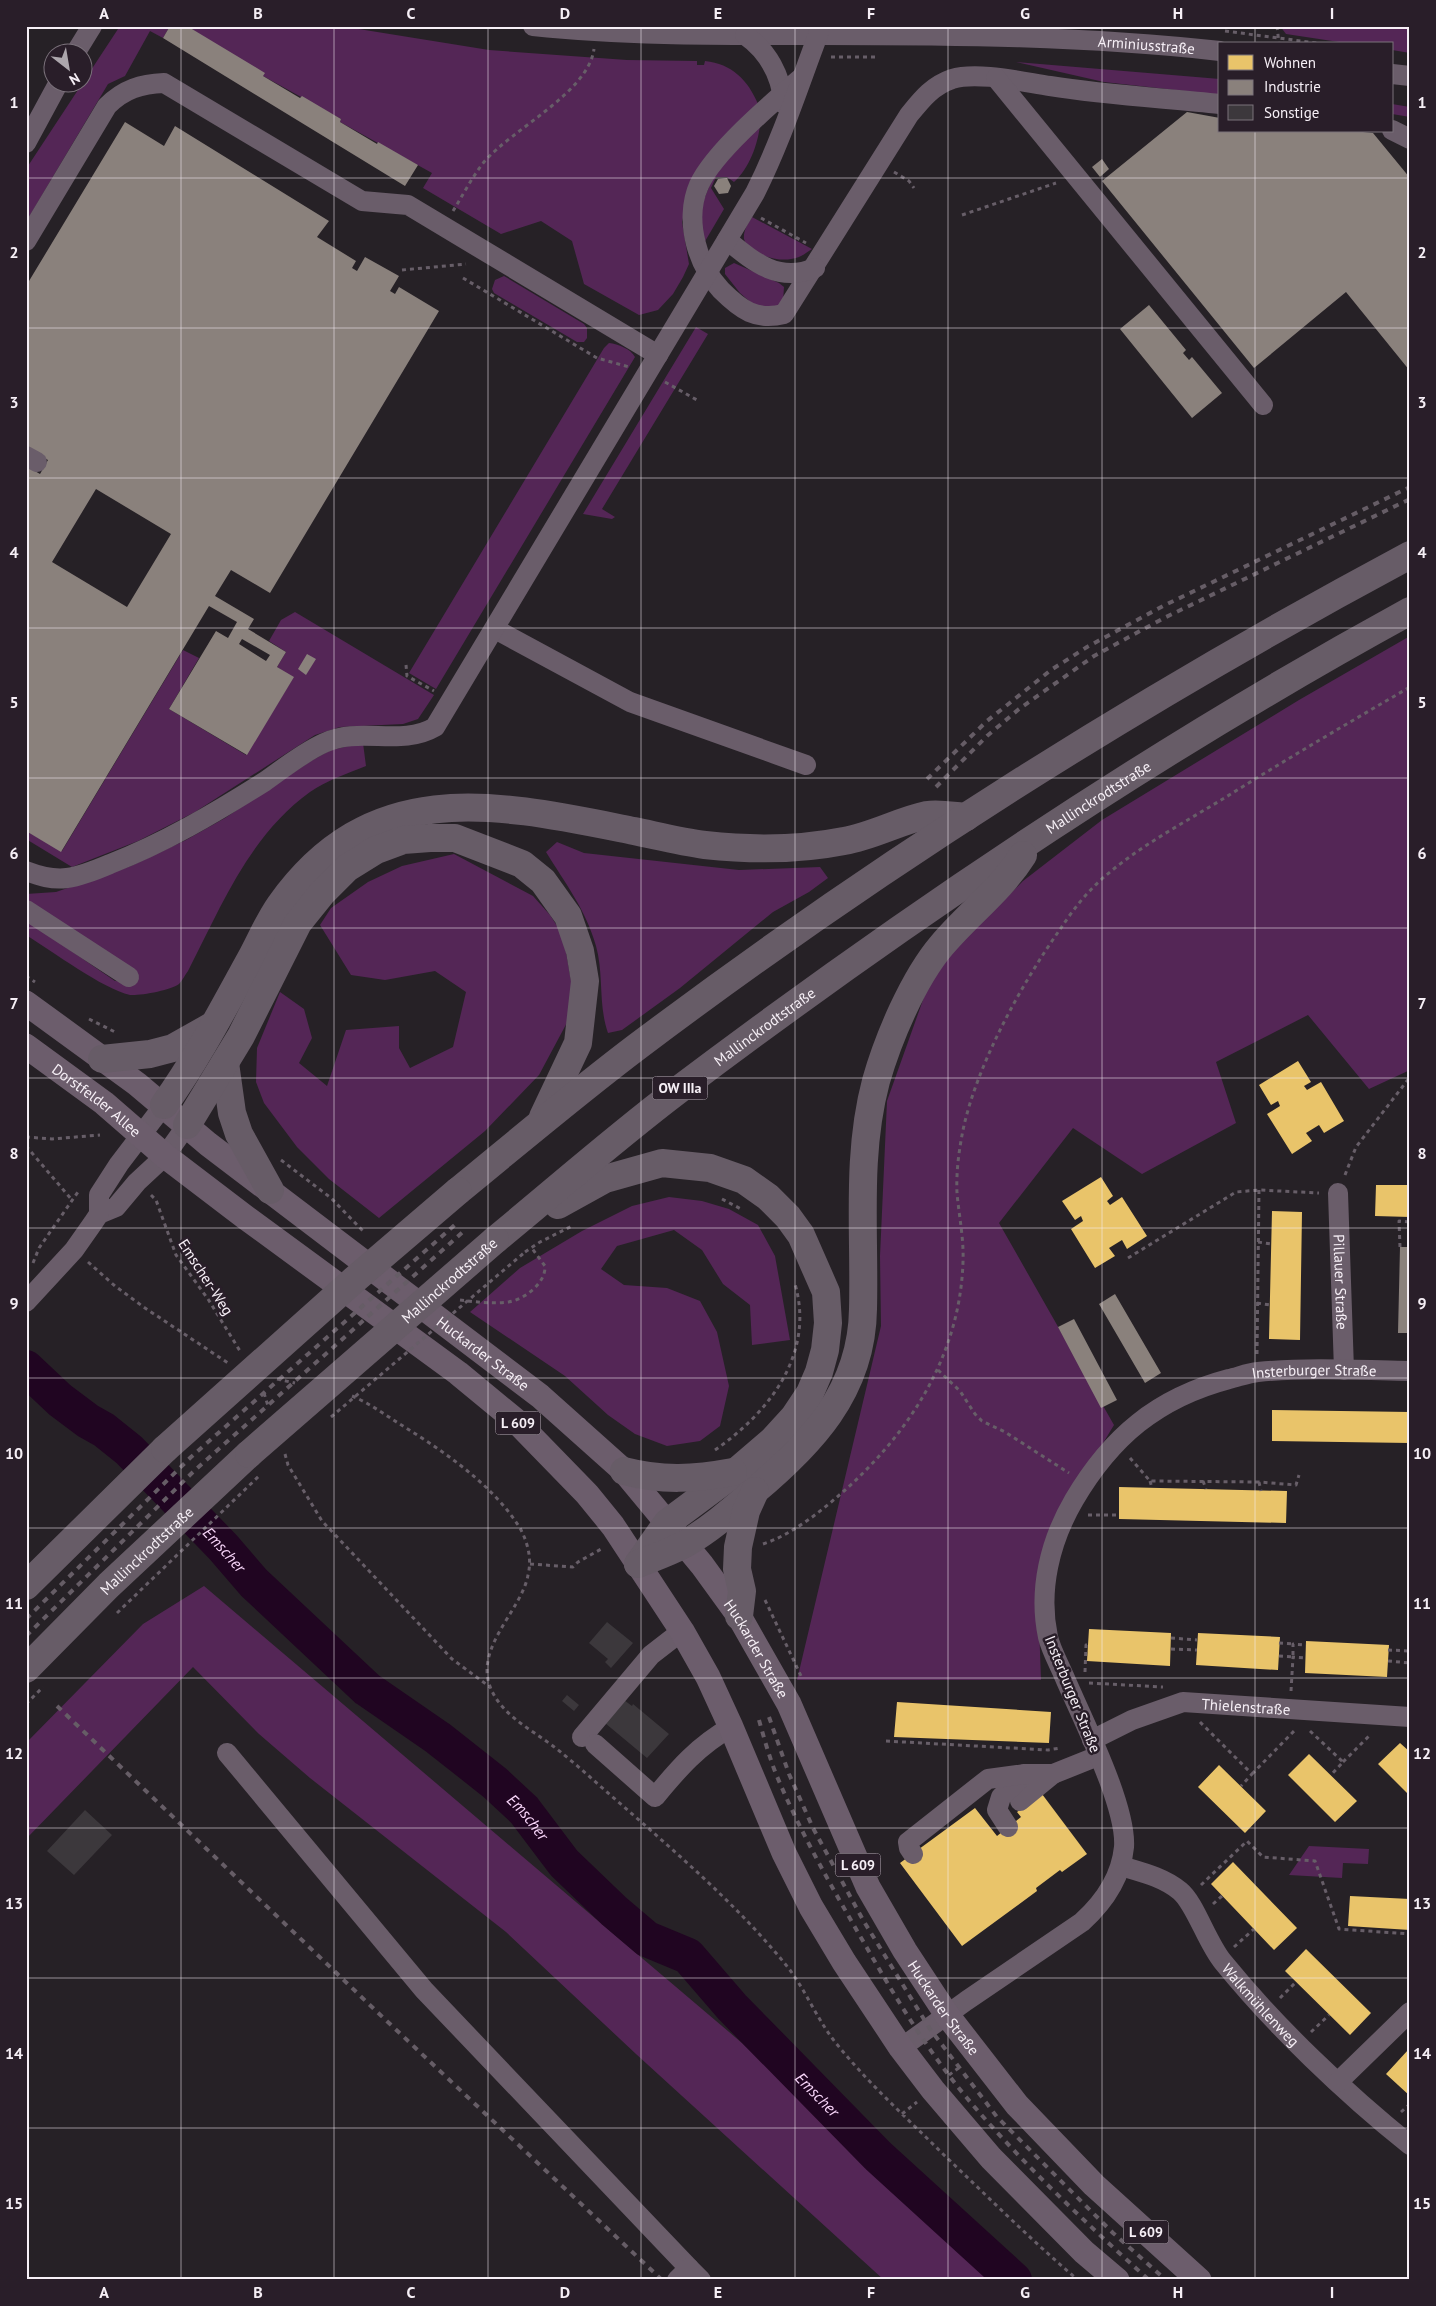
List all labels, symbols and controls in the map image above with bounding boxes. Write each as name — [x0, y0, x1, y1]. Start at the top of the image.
text: A — [99, 3, 109, 23]
text: B — [253, 3, 263, 23]
text: C — [407, 3, 416, 23]
text: D — [560, 3, 570, 23]
text: E — [714, 3, 722, 23]
text: F — [867, 3, 875, 23]
text: G — [1020, 3, 1030, 23]
text: H — [1173, 3, 1183, 23]
text: I — [1330, 3, 1334, 23]
street label: Arminiusstraße — [1097, 31, 1196, 58]
north arrow — [42, 42, 92, 92]
legend — [1218, 42, 1394, 132]
text: Wohnen — [1264, 53, 1316, 72]
text: N — [66, 69, 83, 89]
text: Industrie — [1264, 77, 1321, 96]
text: 1 — [9, 92, 19, 112]
text: 1 — [1417, 92, 1427, 112]
text: Sonstige — [1264, 103, 1319, 122]
text: 2 — [9, 242, 19, 262]
text: 2 — [1417, 242, 1427, 262]
text: 3 — [9, 392, 19, 412]
text: 3 — [1417, 392, 1427, 412]
text: 4 — [9, 542, 19, 562]
text: 4 — [1417, 542, 1427, 562]
text: 5 — [9, 692, 19, 712]
text: 5 — [1417, 692, 1427, 712]
street label: Mallinckrodtstraße — [1042, 756, 1154, 837]
text: 6 — [9, 843, 19, 863]
text: 6 — [1417, 843, 1427, 863]
street label: Mallinckrodtstraße — [710, 983, 819, 1070]
text: 7 — [9, 993, 19, 1013]
text: 7 — [1417, 993, 1427, 1013]
street label: Dorstfelder Allee — [49, 1059, 145, 1141]
road number: OW IIIa — [652, 1076, 708, 1100]
text: 8 — [9, 1143, 19, 1163]
text: 8 — [1417, 1143, 1427, 1163]
street label: Mallinckrodtstraße — [397, 1233, 501, 1327]
street label: Pillauer Straße — [1330, 1234, 1352, 1330]
street label: Emscher-Weg — [174, 1235, 238, 1319]
text: 9 — [9, 1293, 19, 1313]
text: 9 — [1417, 1293, 1427, 1313]
street label: Huckarder Straße — [433, 1312, 534, 1394]
street label: Insterburger Straße — [1250, 1360, 1377, 1382]
road number: L 609 — [496, 1412, 540, 1435]
text: 10 — [5, 1443, 23, 1463]
text: 10 — [1413, 1443, 1431, 1463]
street label: Mallinckrodtstraße — [95, 1502, 197, 1599]
water label: Emscher — [199, 1522, 251, 1578]
text: 11 — [5, 1593, 23, 1613]
text: 11 — [1413, 1593, 1431, 1613]
street label: Huckarder Straße — [720, 1595, 793, 1701]
street label: Insterburger Straße — [1041, 1633, 1105, 1755]
street label: Thielenstraße — [1201, 1694, 1291, 1719]
text: 12 — [5, 1743, 23, 1763]
text: 12 — [1413, 1743, 1431, 1763]
water label: Emscher — [503, 1789, 554, 1846]
road number: L 609 — [836, 1854, 880, 1876]
text: 13 — [5, 1893, 23, 1913]
text: 13 — [1413, 1893, 1431, 1913]
street label: Huckarder Straße — [904, 1956, 984, 2059]
street label: Walkmühlenweg — [1218, 1959, 1304, 2050]
text: 14 — [5, 2043, 23, 2063]
text: 14 — [1413, 2043, 1431, 2063]
water label: Emscher — [791, 2068, 845, 2122]
text: 15 — [5, 2193, 23, 2213]
text: 15 — [1413, 2193, 1431, 2213]
road number: L 609 — [1124, 2220, 1168, 2244]
text: A — [99, 2282, 109, 2302]
text: B — [253, 2282, 263, 2302]
text: C — [407, 2282, 416, 2302]
text: D — [560, 2282, 570, 2302]
text: E — [714, 2282, 722, 2302]
text: F — [867, 2282, 875, 2302]
text: G — [1020, 2282, 1030, 2302]
text: H — [1173, 2282, 1183, 2302]
text: I — [1330, 2282, 1334, 2302]

